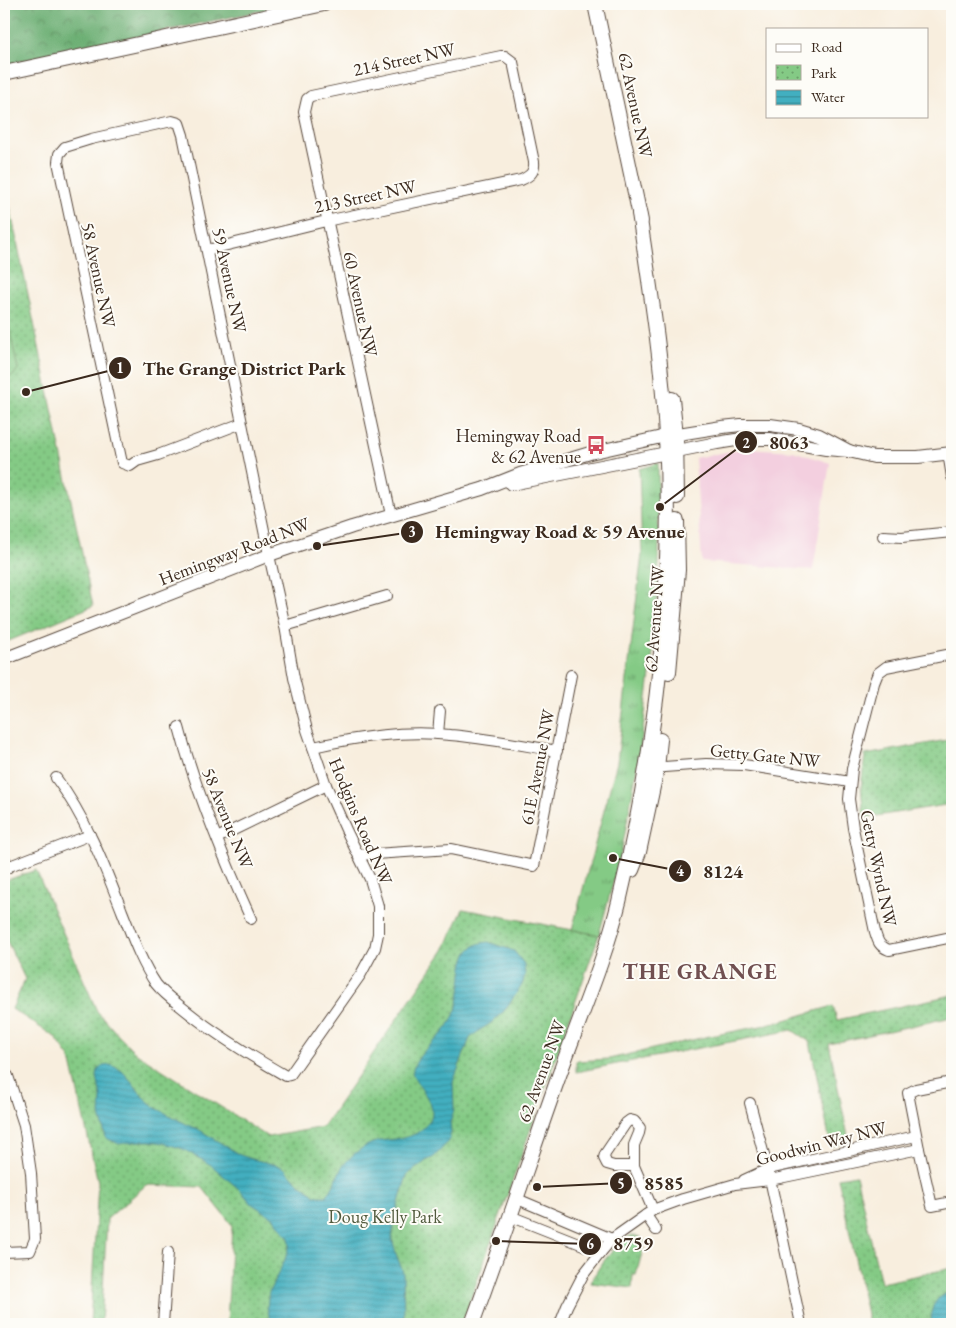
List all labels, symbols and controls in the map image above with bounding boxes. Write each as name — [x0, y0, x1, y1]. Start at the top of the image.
legend — [766, 28, 928, 118]
street label: 214 Street NW — [351, 37, 457, 81]
text: Road — [811, 37, 843, 56]
street label: 62 Avenue NW — [614, 50, 658, 160]
text: Park — [811, 63, 838, 82]
text: Water — [811, 87, 845, 106]
street label: 213 Street NW — [312, 174, 418, 218]
street label: 58 Avenue NW — [77, 220, 121, 330]
street label: 59 Avenue NW — [208, 225, 252, 335]
street label: 60 Avenue NW — [339, 249, 383, 359]
callout: The Grange District Park — [107, 351, 355, 385]
text: The Grange District Park — [142, 356, 346, 381]
text: 1 — [116, 358, 124, 377]
place label: Hemingway Road & 62 Avenue — [455, 424, 582, 468]
callout: 8063 — [733, 425, 819, 459]
text: 8063 — [769, 430, 809, 455]
text: 2 — [742, 433, 750, 452]
bus stop icon: Hemingway Road & 62 Avenue — [585, 434, 607, 456]
street label: Hemingway Road NW — [155, 511, 313, 590]
callout: Hemingway Road & 59 Avenue — [400, 515, 694, 549]
text: Hemingway Road & 59 Avenue — [435, 519, 685, 544]
text: 3 — [408, 522, 416, 541]
street label: 62 Avenue NW — [639, 564, 669, 673]
street label: 61E Avenue NW — [515, 707, 560, 827]
street label: Getty Gate NW — [709, 738, 822, 772]
street label: Hodgins Road NW — [324, 754, 398, 888]
street label: 58 Avenue NW — [197, 764, 259, 872]
street label: Getty Wynd NW — [855, 808, 903, 929]
callout: 8124 — [668, 854, 753, 888]
text: 8124 — [703, 859, 744, 884]
text: 4 — [676, 861, 685, 880]
district label: THE GRANGE — [622, 957, 778, 986]
street label: 62 Avenue NW — [512, 1016, 570, 1125]
street label: Goodwin Way NW — [753, 1116, 889, 1170]
callout: 8585 — [608, 1166, 694, 1200]
text: 8585 — [644, 1171, 684, 1196]
text: 5 — [617, 1174, 625, 1193]
park label: Doug Kelly Park — [328, 1205, 442, 1228]
callout: 8759 — [578, 1227, 663, 1261]
text: 8759 — [613, 1231, 653, 1256]
text: 6 — [586, 1234, 594, 1253]

